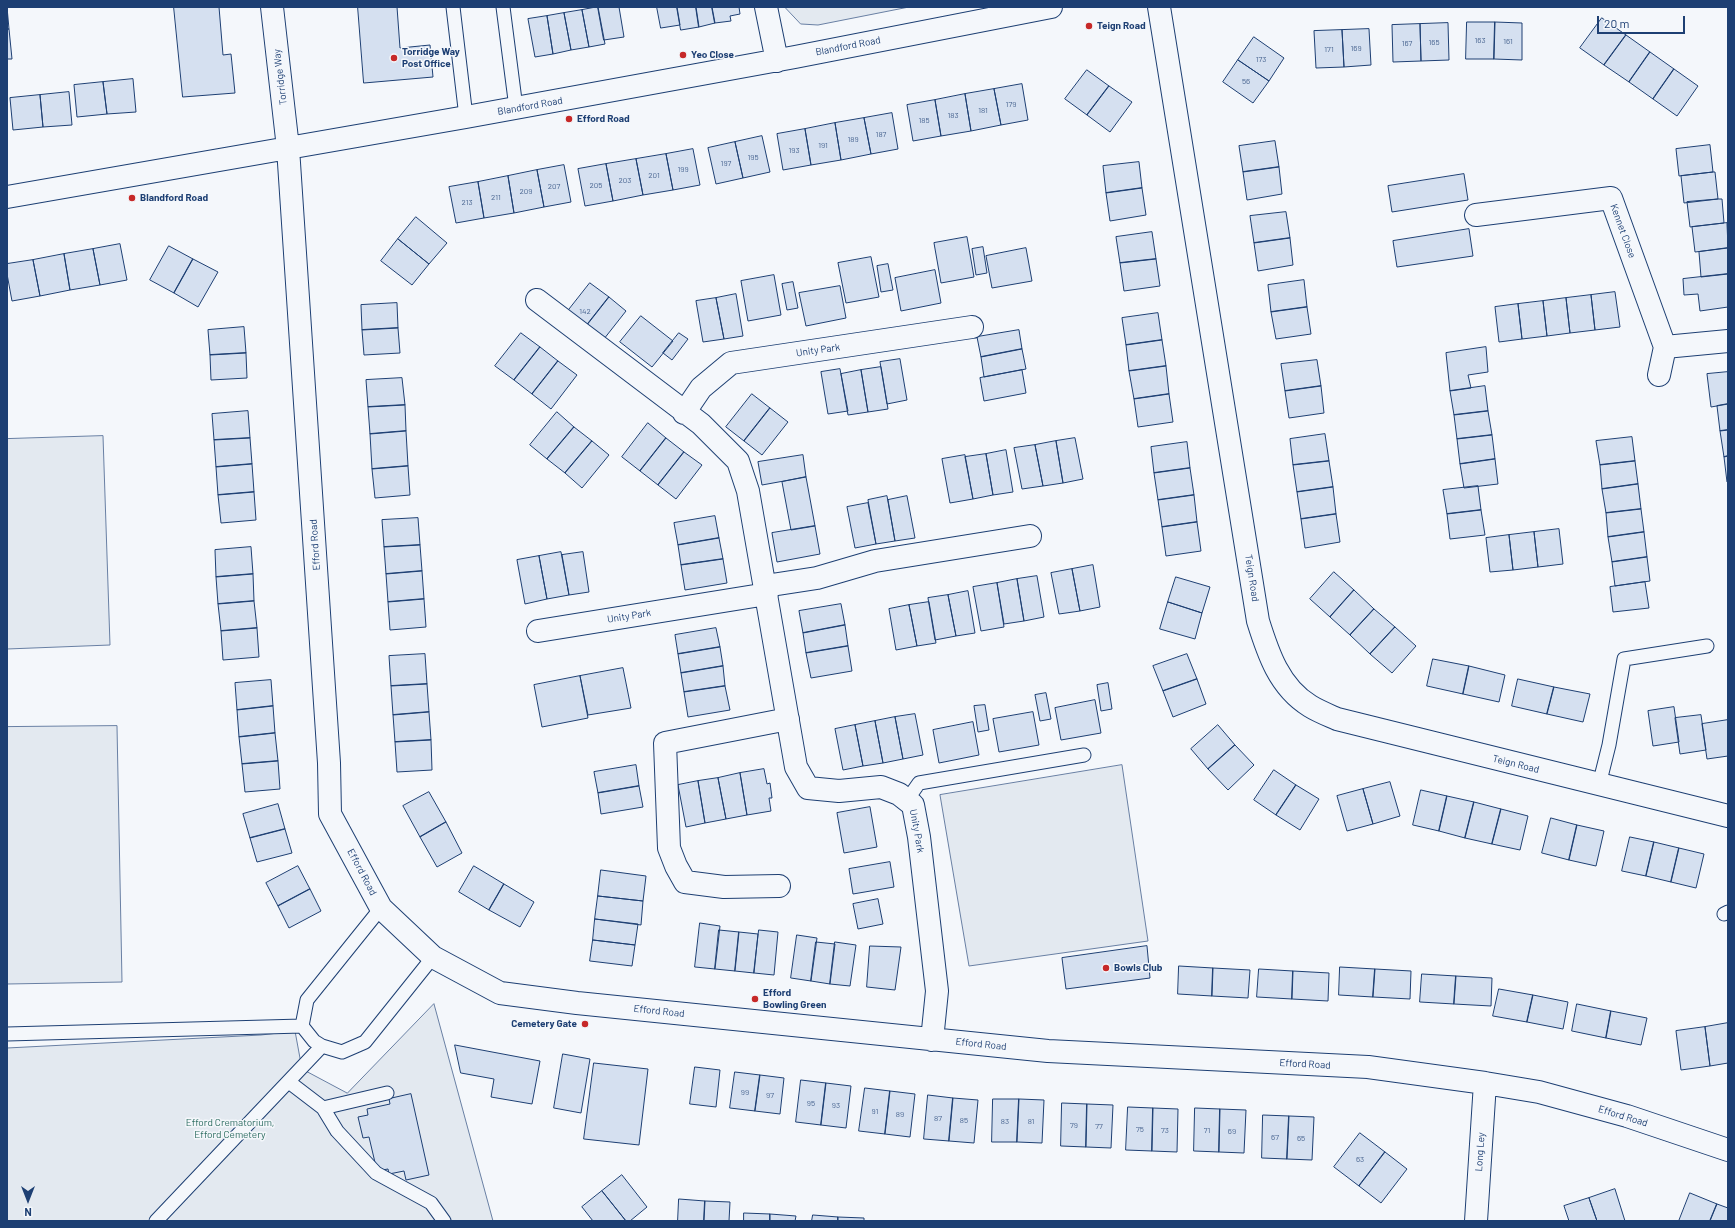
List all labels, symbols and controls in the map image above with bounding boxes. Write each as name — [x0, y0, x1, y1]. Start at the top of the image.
scale bar — [1599, 8, 1687, 34]
text: 20 m — [1604, 16, 1630, 30]
place label: Teign Road — [1097, 20, 1146, 32]
marker: Teign Road — [1084, 21, 1094, 31]
street label: Blandford Road — [814, 34, 882, 58]
house number: 163 — [1474, 35, 1486, 45]
house number: 161 — [1503, 36, 1513, 46]
house number: 165 — [1428, 37, 1440, 47]
house number: 167 — [1402, 38, 1412, 48]
house number: 169 — [1350, 43, 1362, 53]
house number: 171 — [1324, 44, 1334, 54]
place label: Torridge Way Post Office — [402, 46, 460, 70]
street label: Torridge Way — [271, 48, 289, 106]
place label: Yeo Close — [691, 49, 734, 61]
marker: Yeo Close — [678, 50, 688, 60]
marker: Torridge Way Post Office — [389, 53, 399, 63]
house number: 173 — [1256, 54, 1266, 64]
house number: 56 — [1242, 76, 1250, 86]
street label: Blandford Road — [496, 94, 564, 118]
house number: 179 — [1006, 99, 1016, 109]
house number: 181 — [978, 105, 988, 115]
house number: 183 — [947, 110, 959, 120]
place label: Efford Road — [577, 113, 630, 125]
marker: Efford Road — [564, 114, 574, 124]
house number: 185 — [918, 115, 930, 125]
house number: 187 — [876, 129, 886, 139]
house number: 189 — [847, 134, 859, 144]
house number: 191 — [818, 140, 828, 150]
house number: 193 — [788, 145, 800, 155]
house number: 195 — [747, 152, 759, 162]
house number: 197 — [721, 158, 731, 168]
house number: 199 — [677, 164, 689, 174]
house number: 201 — [648, 170, 660, 180]
house number: 203 — [619, 175, 631, 185]
house number: 205 — [590, 180, 602, 190]
house number: 207 — [548, 181, 560, 191]
house number: 209 — [520, 186, 532, 196]
place label: Blandford Road — [140, 192, 208, 204]
house number: 211 — [491, 192, 501, 202]
marker: Blandford Road — [127, 193, 137, 203]
house number: 213 — [461, 197, 473, 207]
street label: Kennet Close — [1608, 202, 1638, 260]
house number: 142 — [579, 306, 591, 316]
street label: Unity Park — [795, 341, 841, 359]
street label: Efford Road — [307, 519, 323, 571]
street label: Teign Road — [1242, 553, 1262, 603]
street label: Unity Park — [606, 607, 652, 625]
street label: Teign Road — [1491, 752, 1541, 776]
street label: Unity Park — [907, 808, 927, 854]
street label: Efford Road — [345, 847, 379, 897]
place label: Bowls Club — [1114, 962, 1162, 974]
marker: Bowls Club — [1101, 963, 1111, 973]
place label: Efford Bowling Green — [763, 987, 827, 1010]
marker: Efford Bowling Green — [750, 994, 760, 1004]
street label: Efford Road — [633, 1002, 685, 1020]
place label: Cemetery Gate — [511, 1018, 577, 1030]
marker: Cemetery Gate — [580, 1019, 590, 1029]
street label: Efford Road — [955, 1035, 1007, 1053]
street label: Efford Road — [1279, 1057, 1331, 1071]
house number: 99 — [741, 1087, 749, 1097]
house number: 97 — [766, 1090, 774, 1100]
house number: 95 — [807, 1098, 815, 1108]
house number: 93 — [832, 1100, 840, 1110]
street label: Efford Road — [1597, 1103, 1649, 1129]
house number: 91 — [872, 1106, 878, 1116]
house number: 89 — [896, 1109, 904, 1119]
house number: 87 — [934, 1113, 942, 1123]
house number: 85 — [960, 1115, 968, 1125]
house number: 83 — [1001, 1116, 1009, 1126]
house number: 81 — [1028, 1116, 1034, 1126]
park label: Efford Crematorium, Efford Cemetery — [186, 1117, 274, 1140]
house number: 79 — [1070, 1120, 1078, 1130]
house number: 77 — [1095, 1121, 1103, 1131]
house number: 75 — [1136, 1124, 1144, 1134]
house number: 73 — [1161, 1125, 1169, 1135]
house number: 71 — [1204, 1125, 1210, 1135]
house number: 69 — [1228, 1126, 1236, 1136]
house number: 67 — [1271, 1132, 1279, 1142]
street label: Long Ley — [1473, 1132, 1487, 1172]
house number: 65 — [1297, 1133, 1305, 1143]
house number: 63 — [1356, 1154, 1364, 1164]
north arrow — [8, 1180, 48, 1220]
text: N — [24, 1206, 32, 1219]

